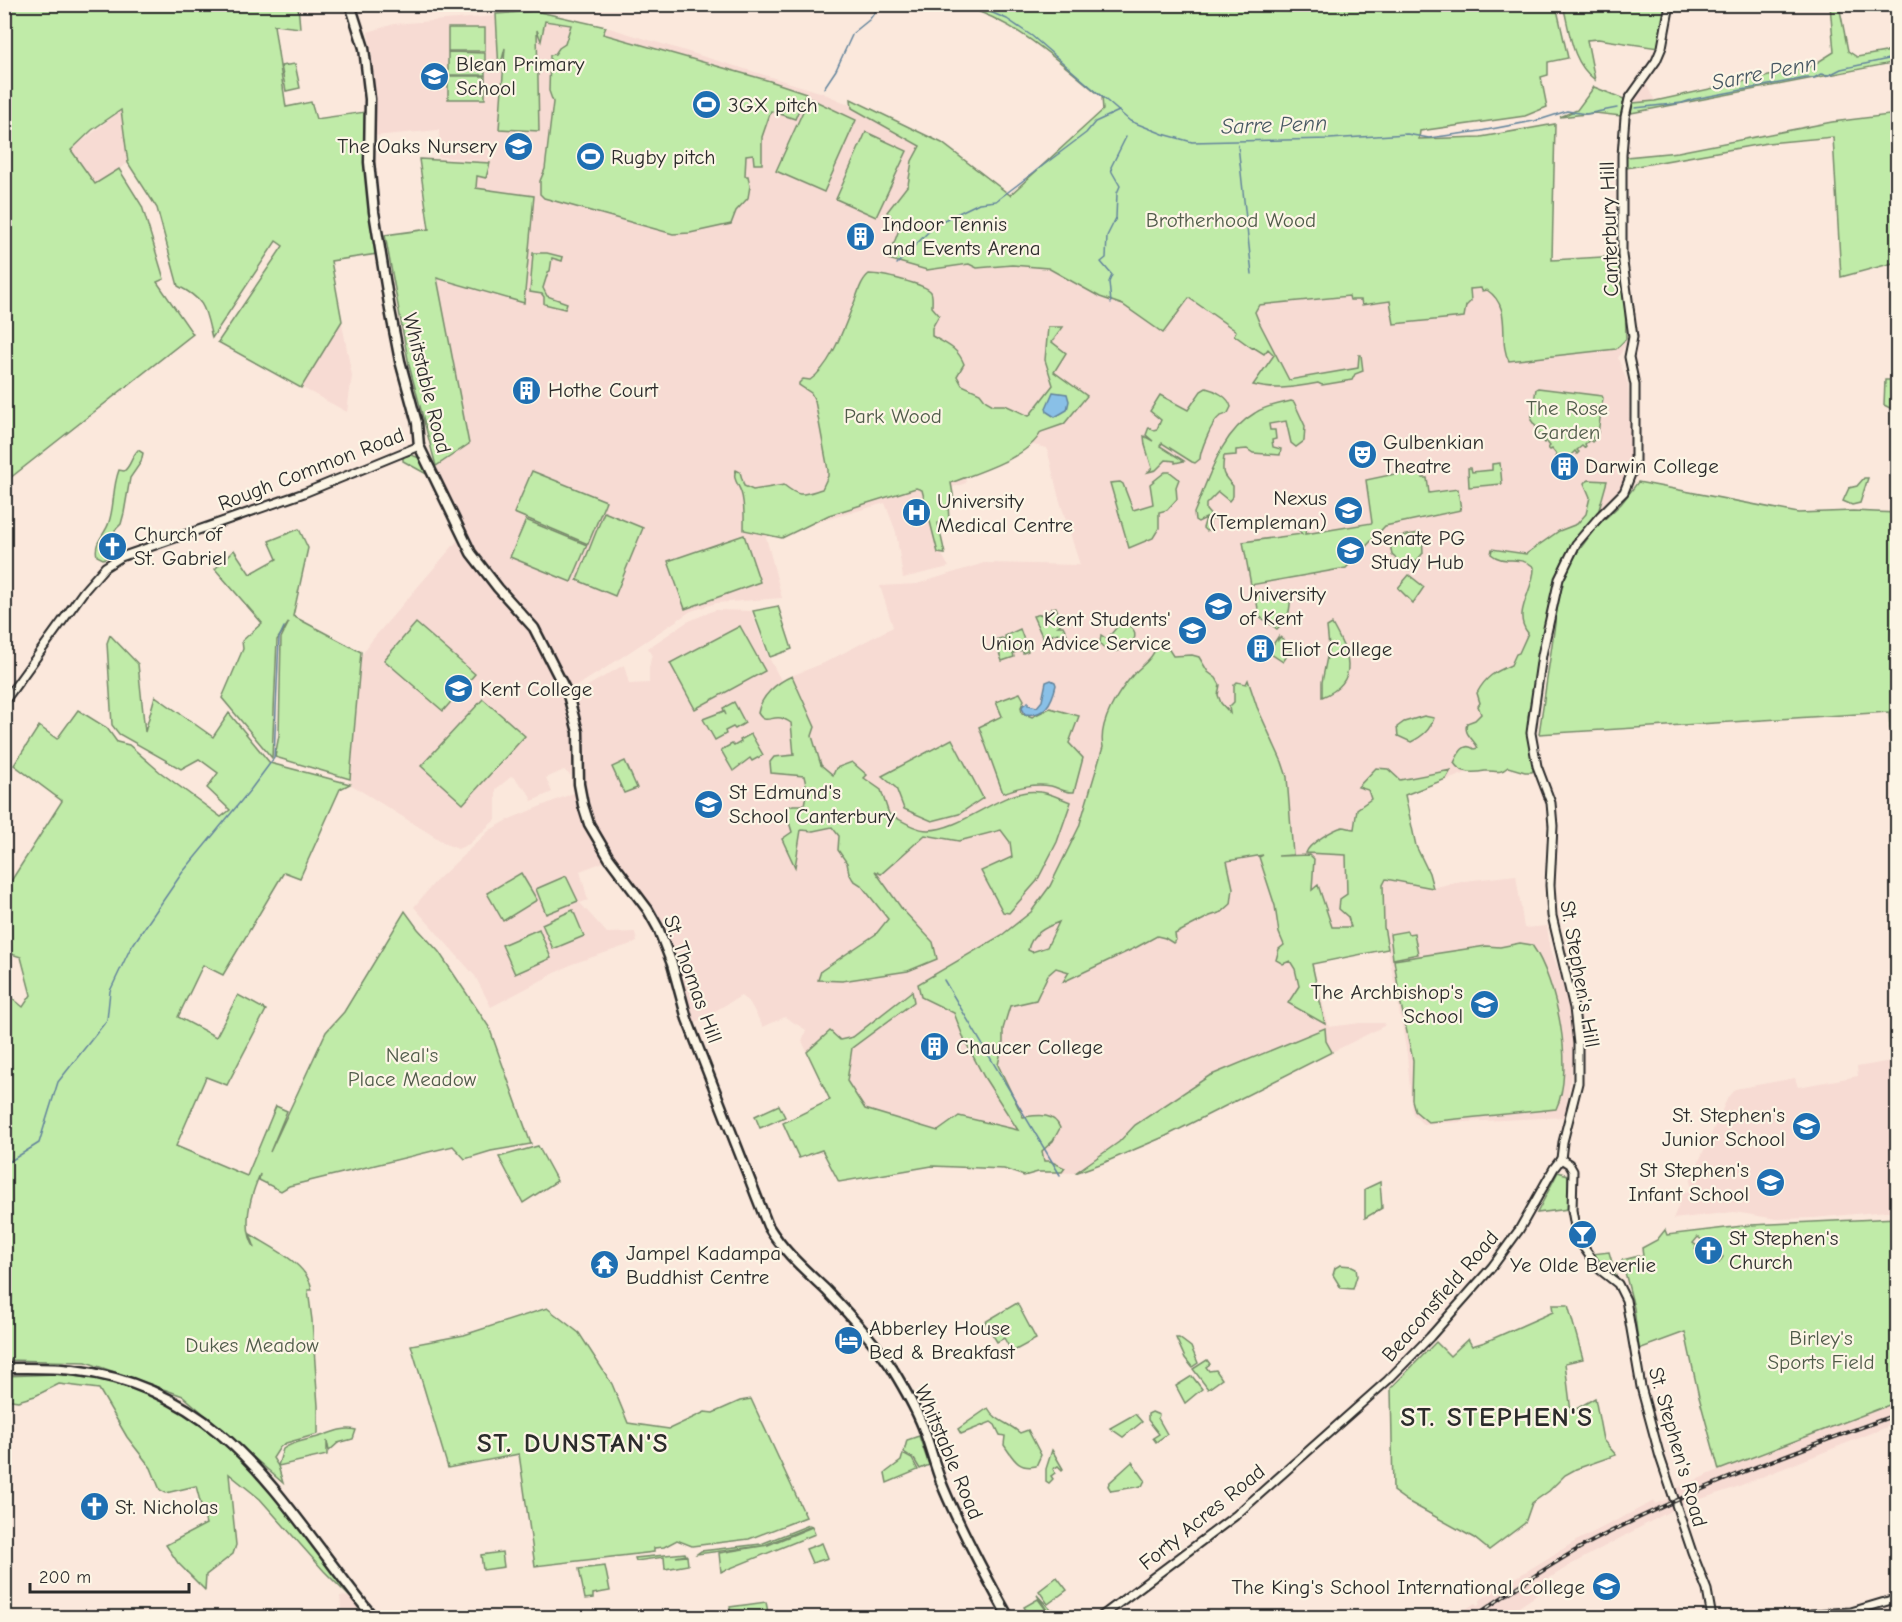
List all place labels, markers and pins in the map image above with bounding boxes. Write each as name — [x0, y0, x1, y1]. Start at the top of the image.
place label: Blean Primary School — [456, 52, 585, 100]
school or university icon: Blean Primary School — [419, 60, 451, 92]
sports icon: 3GX pitch — [691, 89, 723, 121]
place label: 3GX pitch — [728, 93, 818, 117]
school or university icon: The Oaks Nursery — [502, 130, 534, 162]
place label: The Oaks Nursery — [337, 134, 498, 158]
sports icon: Rugby pitch — [574, 141, 606, 173]
place label: Rugby pitch — [611, 145, 716, 169]
place label: Indoor Tennis and Events Arena — [882, 212, 1041, 260]
building icon: Indoor Tennis and Events Arena — [845, 220, 877, 252]
building icon: Hothe Court — [511, 374, 543, 406]
place label: Hothe Court — [548, 378, 659, 402]
place label: Gulbenkian Theatre — [1383, 430, 1484, 478]
theatre icon: Gulbenkian Theatre — [1346, 438, 1378, 470]
building icon: Darwin College — [1548, 450, 1580, 482]
place label: Darwin College — [1585, 454, 1719, 478]
place label: Nexus (Templeman) — [1209, 486, 1327, 534]
place label: University Medical Centre — [937, 489, 1073, 537]
school or university icon: Nexus (Templeman) — [1332, 494, 1364, 526]
hospital icon: University Medical Centre — [900, 497, 932, 529]
place label: Church of St. Gabriel — [134, 522, 227, 570]
place label: Senate PG Study Hub — [1371, 526, 1465, 574]
church icon: Church of St. Gabriel — [97, 530, 129, 562]
school or university icon: Senate PG Study Hub — [1334, 534, 1366, 566]
place label: University of Kent — [1239, 582, 1327, 630]
school or university icon: University of Kent — [1202, 590, 1234, 622]
place label: Kent Students' Union Advice Service — [981, 607, 1171, 655]
school or university icon: Kent Students' Union Advice Service — [1176, 615, 1208, 647]
building icon: Eliot College — [1244, 633, 1276, 665]
place label: Eliot College — [1281, 637, 1392, 661]
school or university icon: Kent College — [443, 673, 475, 705]
place label: Kent College — [480, 677, 592, 701]
place label: St Edmund's School Canterbury — [729, 780, 896, 828]
school or university icon: St Edmund's School Canterbury — [692, 788, 724, 820]
place label: The Archbishop's School — [1311, 980, 1463, 1028]
school or university icon: The Archbishop's School — [1468, 988, 1500, 1020]
building icon: Chaucer College — [919, 1031, 951, 1063]
place label: Chaucer College — [956, 1035, 1103, 1059]
place label: St. Stephen's Junior School — [1662, 1103, 1785, 1151]
school or university icon: St. Stephen's Junior School — [1790, 1111, 1822, 1143]
place label: St Stephen's Infant School — [1628, 1158, 1749, 1206]
school or university icon: St Stephen's Infant School — [1754, 1166, 1786, 1198]
bar icon: Ye Olde Beverlie — [1567, 1218, 1599, 1250]
place label: St Stephen's Church — [1729, 1226, 1839, 1274]
church icon: St Stephen's Church — [1692, 1234, 1724, 1266]
place label: Jampel Kadampa Buddhist Centre — [626, 1241, 781, 1289]
temple icon: Jampel Kadampa Buddhist Centre — [589, 1249, 621, 1281]
place label: Ye Olde Beverlie — [1510, 1253, 1656, 1277]
place label: Abberley House Bed & Breakfast — [869, 1316, 1016, 1364]
hotel icon: Abberley House Bed & Breakfast — [832, 1324, 864, 1356]
church icon: St. Nicholas — [78, 1491, 110, 1523]
place label: St. Nicholas — [115, 1495, 218, 1519]
school or university icon: The King's School International College — [1590, 1571, 1622, 1603]
place label: The King's School International College — [1231, 1575, 1585, 1599]

